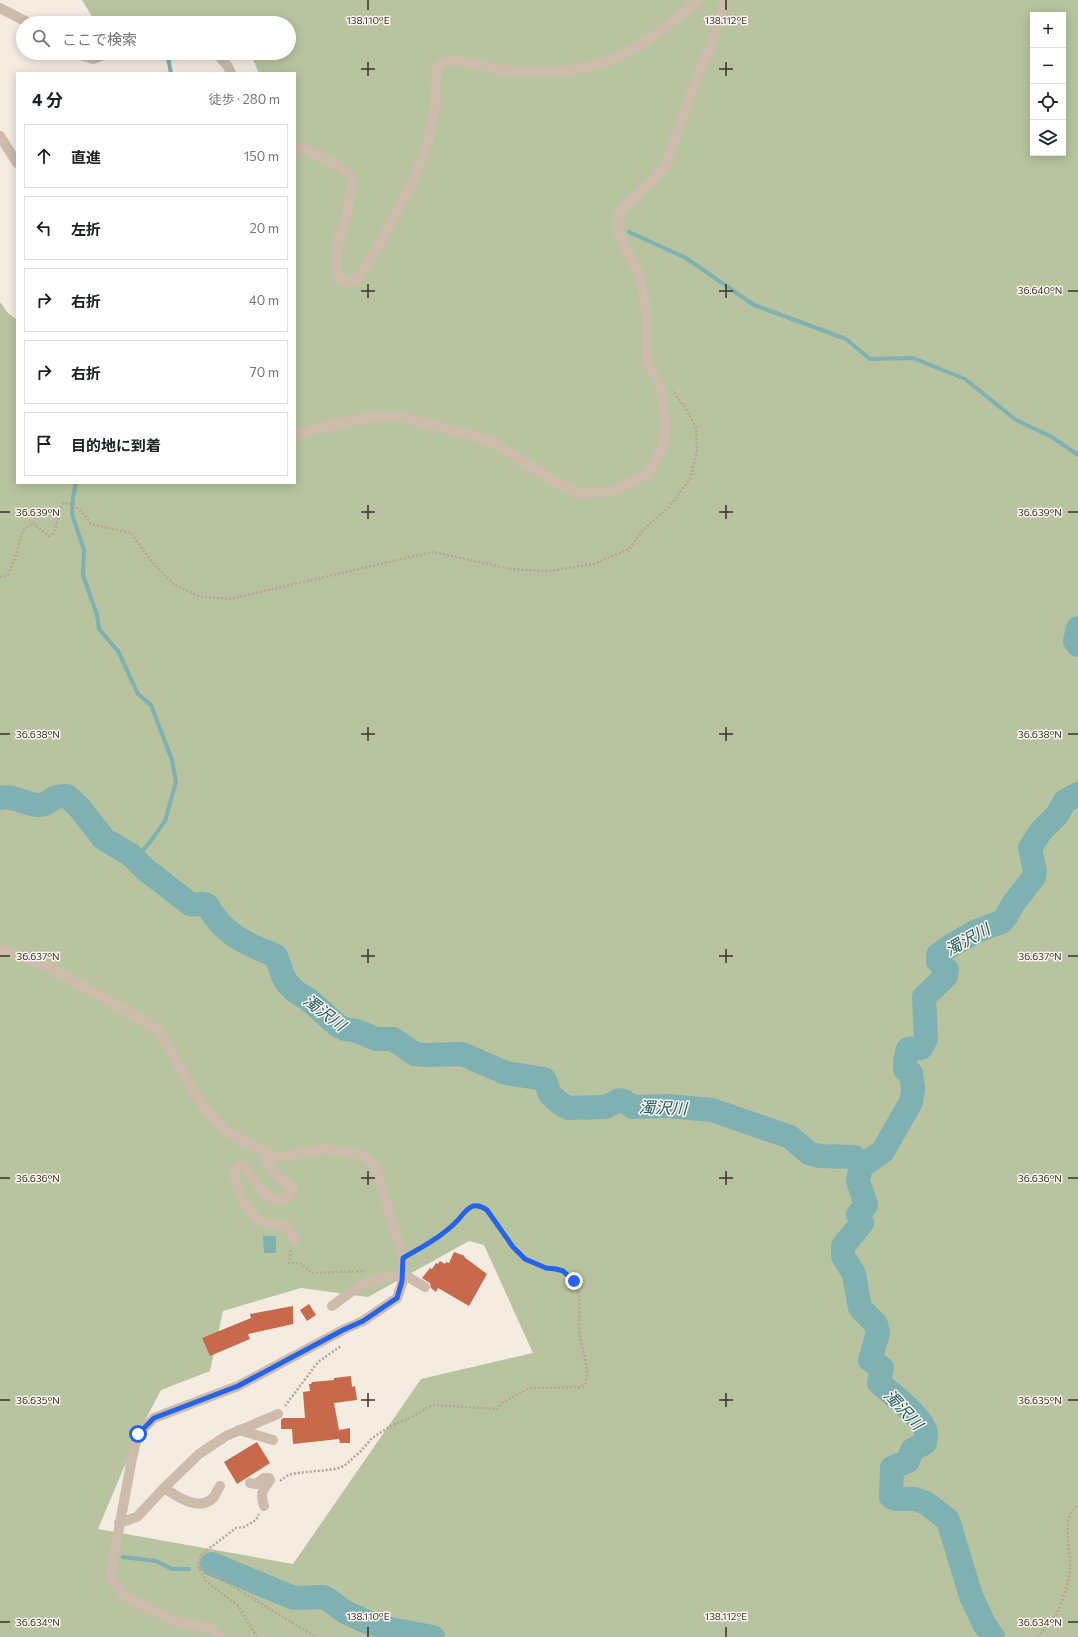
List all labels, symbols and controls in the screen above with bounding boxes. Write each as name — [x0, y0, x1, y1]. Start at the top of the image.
map controls — [1030, 12, 1066, 156]
button: + — [1030, 12, 1066, 48]
text: 138.110°E — [346, 14, 390, 26]
text: 138.112°E — [705, 14, 747, 26]
search box — [16, 16, 296, 60]
icon: search — [30, 27, 52, 49]
text: ここで検索 — [62, 30, 137, 48]
button: − — [1030, 48, 1066, 84]
button: locate — [1030, 84, 1066, 120]
text: 4 分 — [32, 89, 63, 110]
text: 徒歩 · 280 m — [209, 91, 280, 107]
button: layers — [1030, 120, 1066, 156]
icon: ahead — [33, 145, 55, 167]
text: 直進 — [71, 148, 101, 166]
text: 150 m — [244, 148, 279, 164]
icon: left — [33, 217, 55, 239]
text: 左折 — [71, 220, 101, 238]
text: 20 m — [250, 220, 279, 236]
text: 36.640°N — [1018, 284, 1062, 296]
icon: right — [33, 289, 55, 311]
text: 右折 — [71, 292, 101, 310]
text: 40 m — [249, 292, 279, 308]
icon: right — [33, 361, 55, 383]
text: 右折 — [71, 364, 101, 382]
text: 70 m — [250, 364, 279, 380]
icon: arrive — [33, 433, 55, 455]
text: 目的地に到着 — [71, 436, 161, 454]
text: 36.639°N — [16, 506, 60, 518]
text: 36.639°N — [1018, 506, 1062, 518]
text: 36.638°N — [16, 728, 60, 740]
text: 36.638°N — [1018, 728, 1062, 740]
water label: 濁沢川 — [941, 918, 994, 959]
text: 36.637°N — [16, 950, 60, 962]
text: 36.637°N — [1018, 950, 1062, 962]
water label: 濁沢川 — [300, 990, 351, 1035]
water label: 濁沢川 — [639, 1097, 689, 1117]
text: 36.636°N — [16, 1172, 60, 1184]
text: 36.636°N — [1018, 1172, 1062, 1184]
route end — [565, 1272, 583, 1290]
water label: 濁沢川 — [881, 1385, 929, 1434]
text: 36.635°N — [16, 1394, 60, 1406]
text: 36.635°N — [1018, 1394, 1062, 1406]
route start — [129, 1425, 147, 1443]
text: 138.110°E — [346, 1610, 390, 1622]
text: 138.112°E — [705, 1610, 747, 1622]
text: 36.634°N — [16, 1616, 60, 1628]
text: 36.634°N — [1018, 1616, 1062, 1628]

